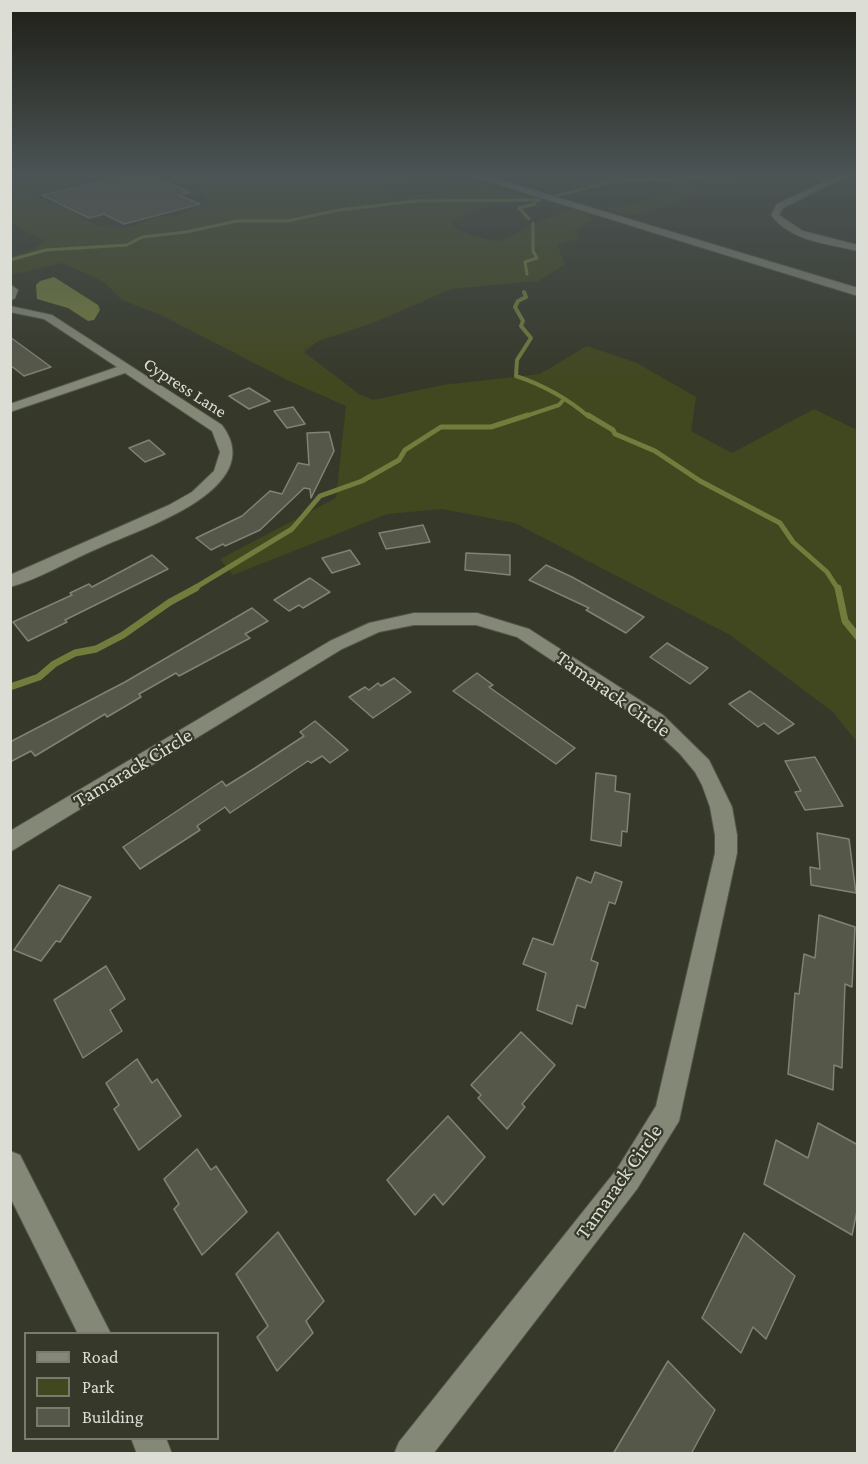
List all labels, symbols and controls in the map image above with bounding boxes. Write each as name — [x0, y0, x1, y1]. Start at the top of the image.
street label: Cypress Lane — [139, 353, 231, 423]
street label: Tamarack Circle — [551, 645, 675, 743]
street label: Tamarack Circle — [69, 723, 197, 813]
street label: Tamarack Circle — [570, 1120, 668, 1244]
legend — [24, 1332, 219, 1440]
text: Road — [82, 1347, 119, 1367]
text: Park — [82, 1377, 114, 1397]
text: Building — [82, 1407, 143, 1427]

